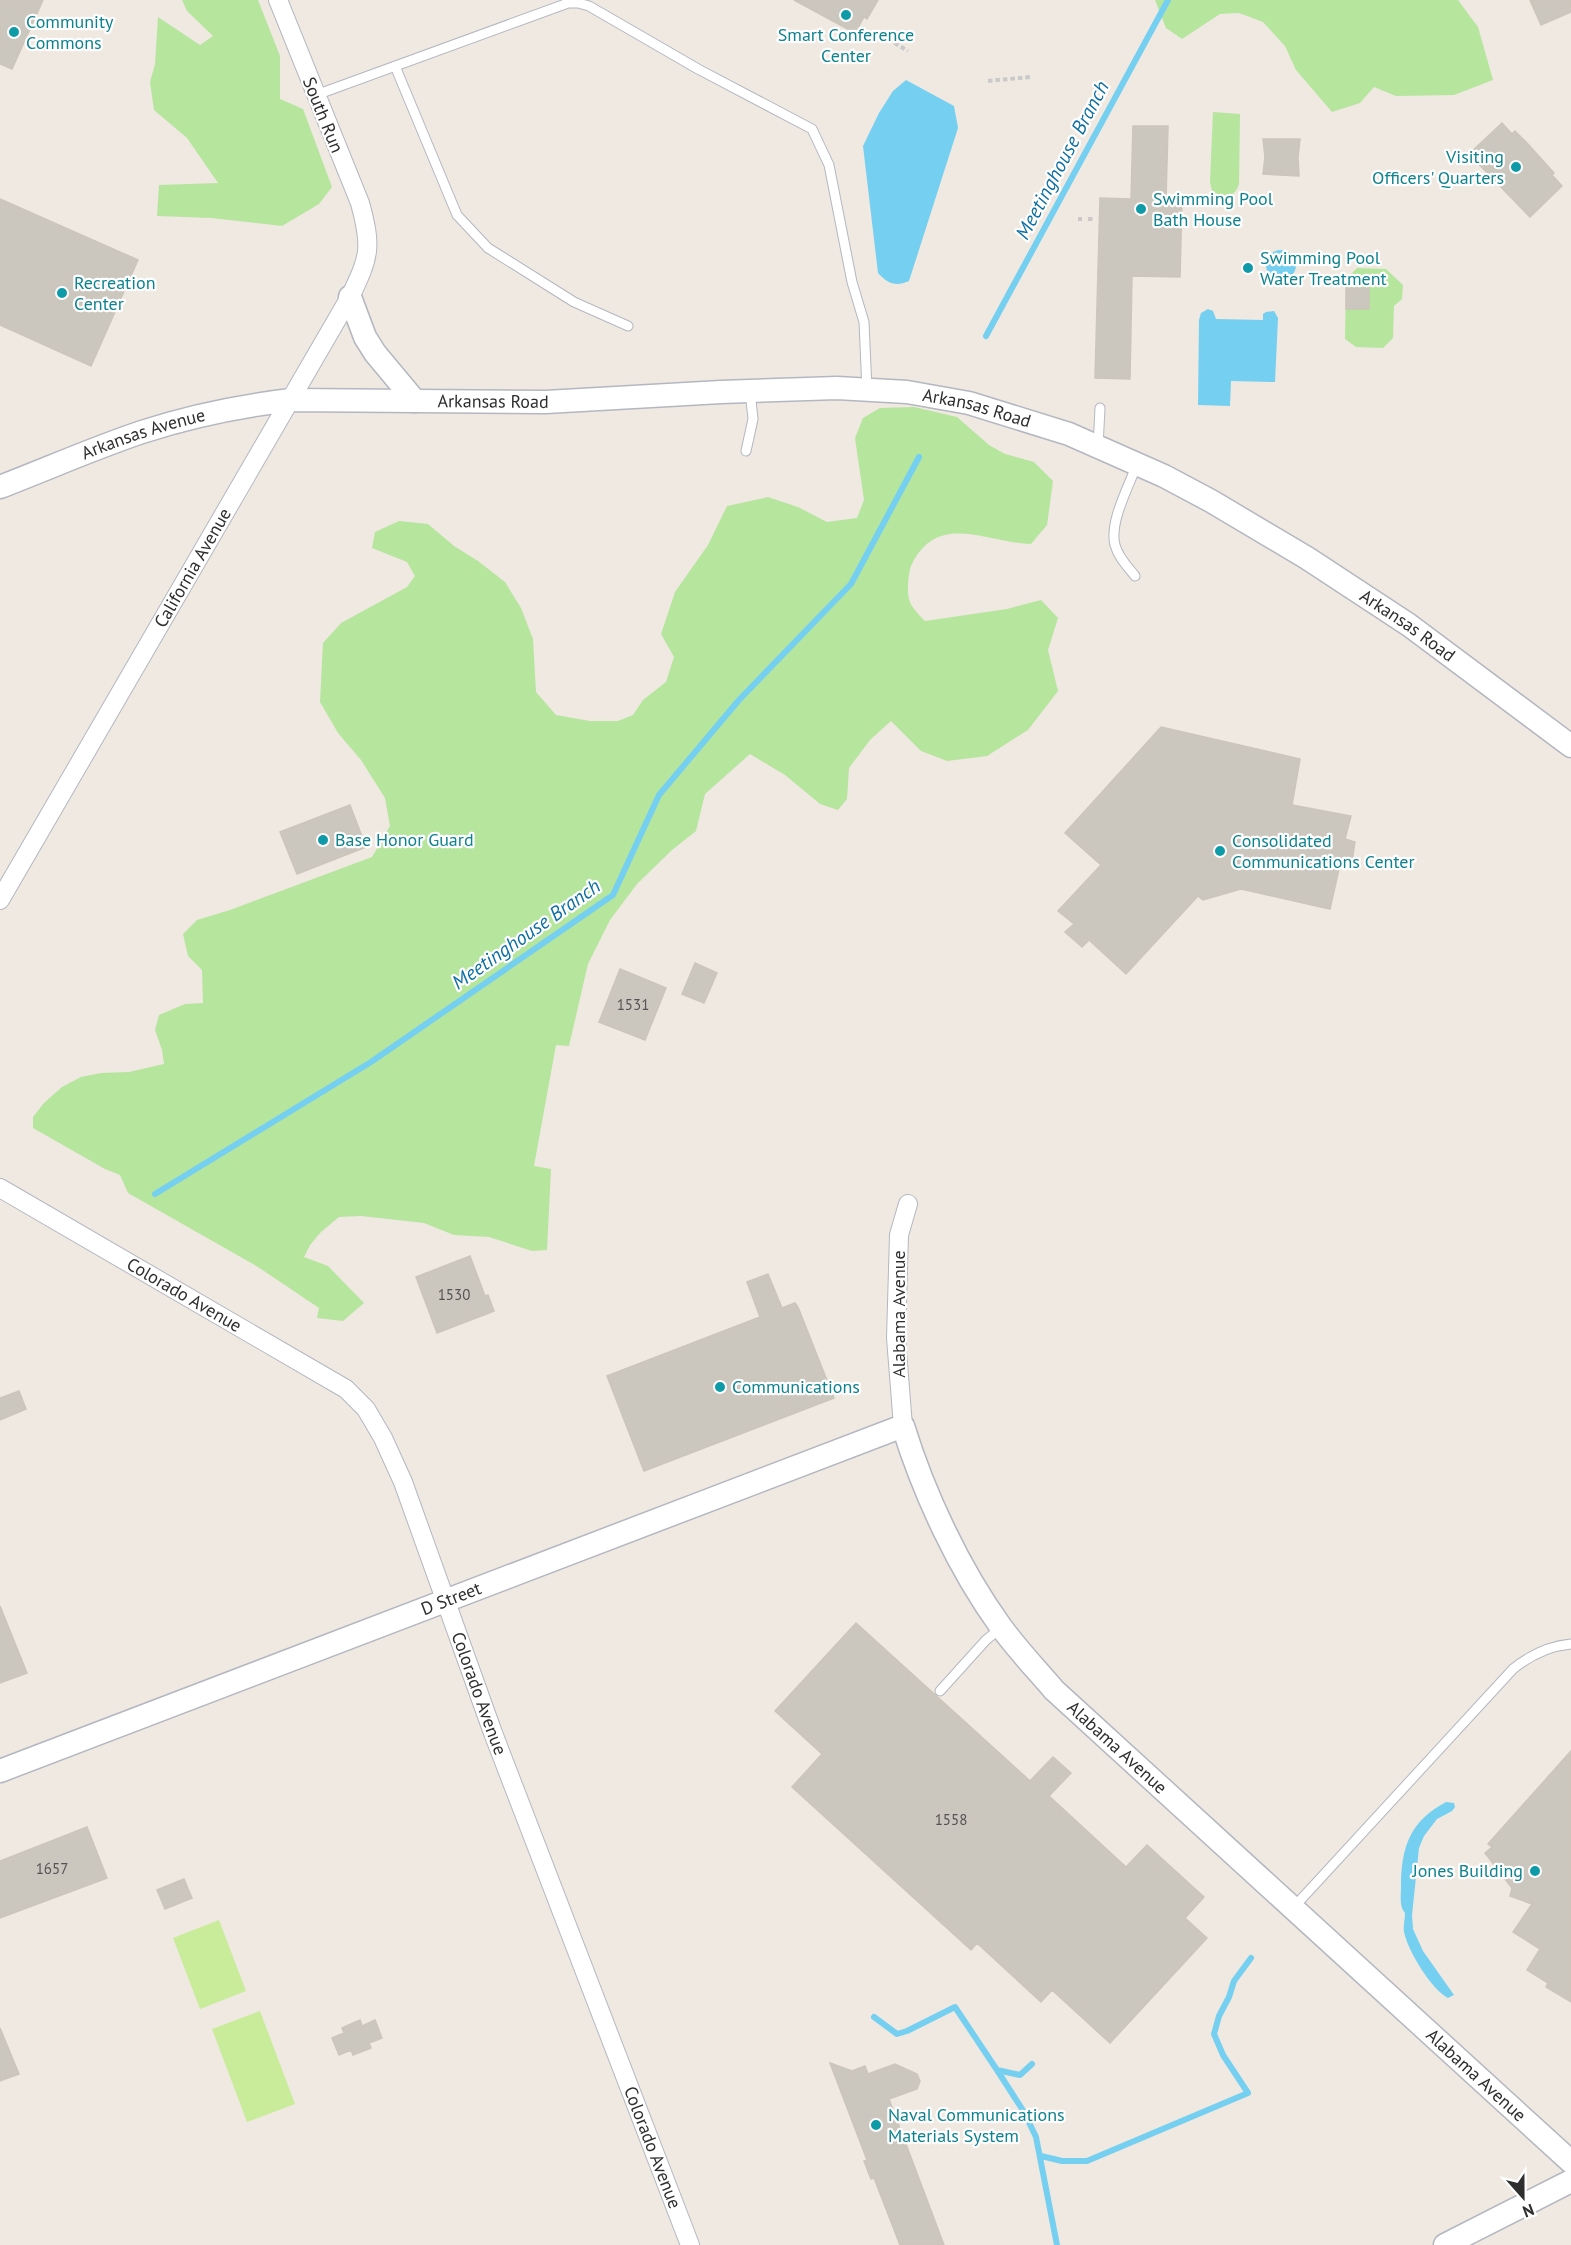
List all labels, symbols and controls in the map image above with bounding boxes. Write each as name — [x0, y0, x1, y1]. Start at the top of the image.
marker: Smart Conference Center — [839, 8, 853, 22]
place label: Community Commons — [26, 10, 114, 54]
place label: Smart Conference Center — [778, 23, 914, 67]
marker: Community Commons — [7, 25, 21, 39]
street label: South Run — [298, 74, 349, 156]
water label: Meetinghouse Branch — [1009, 76, 1115, 244]
place label: Visiting Officers' Quarters — [1372, 145, 1504, 189]
marker: Visiting Officers' Quarters — [1509, 160, 1523, 174]
place label: Swimming Pool Bath House — [1153, 187, 1274, 231]
marker: Swimming Pool Bath House — [1134, 202, 1148, 216]
place label: Swimming Pool Water Treatment — [1260, 246, 1387, 290]
marker: Swimming Pool Water Treatment — [1241, 261, 1255, 275]
place label: Recreation Center — [74, 271, 156, 315]
marker: Recreation Center — [55, 286, 69, 300]
street label: Arkansas Road — [921, 383, 1034, 433]
street label: Arkansas Road — [437, 389, 549, 413]
street label: Arkansas Avenue — [78, 403, 207, 464]
street label: California Avenue — [149, 504, 236, 632]
street label: Arkansas Road — [1356, 584, 1460, 667]
place label: Base Honor Guard — [335, 828, 474, 851]
place label: Consolidated Communications Center — [1232, 829, 1415, 873]
marker: Base Honor Guard — [316, 833, 330, 847]
marker: Consolidated Communications Center — [1213, 844, 1227, 858]
water label: Meetinghouse Branch — [447, 873, 605, 995]
house number: 1531 — [617, 995, 649, 1014]
street label: Alabama Avenue — [887, 1250, 910, 1378]
street label: Colorado Avenue — [123, 1252, 246, 1337]
house number: 1530 — [438, 1285, 470, 1304]
place label: Communications — [732, 1375, 860, 1398]
marker: Communications — [713, 1380, 727, 1394]
street label: D Street — [418, 1576, 484, 1620]
street label: Colorado Avenue — [447, 1629, 512, 1758]
street label: Alabama Avenue — [1063, 1696, 1172, 1799]
house number: 1558 — [935, 1810, 967, 1829]
house number: 1657 — [36, 1859, 68, 1878]
place label: Jones Building — [1411, 1859, 1523, 1882]
marker: Jones Building — [1528, 1864, 1542, 1878]
street label: Alabama Avenue — [1422, 2023, 1531, 2126]
street label: Colorado Avenue — [619, 2083, 687, 2212]
place label: Naval Communications Materials System — [888, 2103, 1065, 2147]
marker: Naval Communications Materials System — [869, 2118, 883, 2132]
north arrow — [1493, 2167, 1553, 2227]
text: N — [1520, 2200, 1537, 2222]

